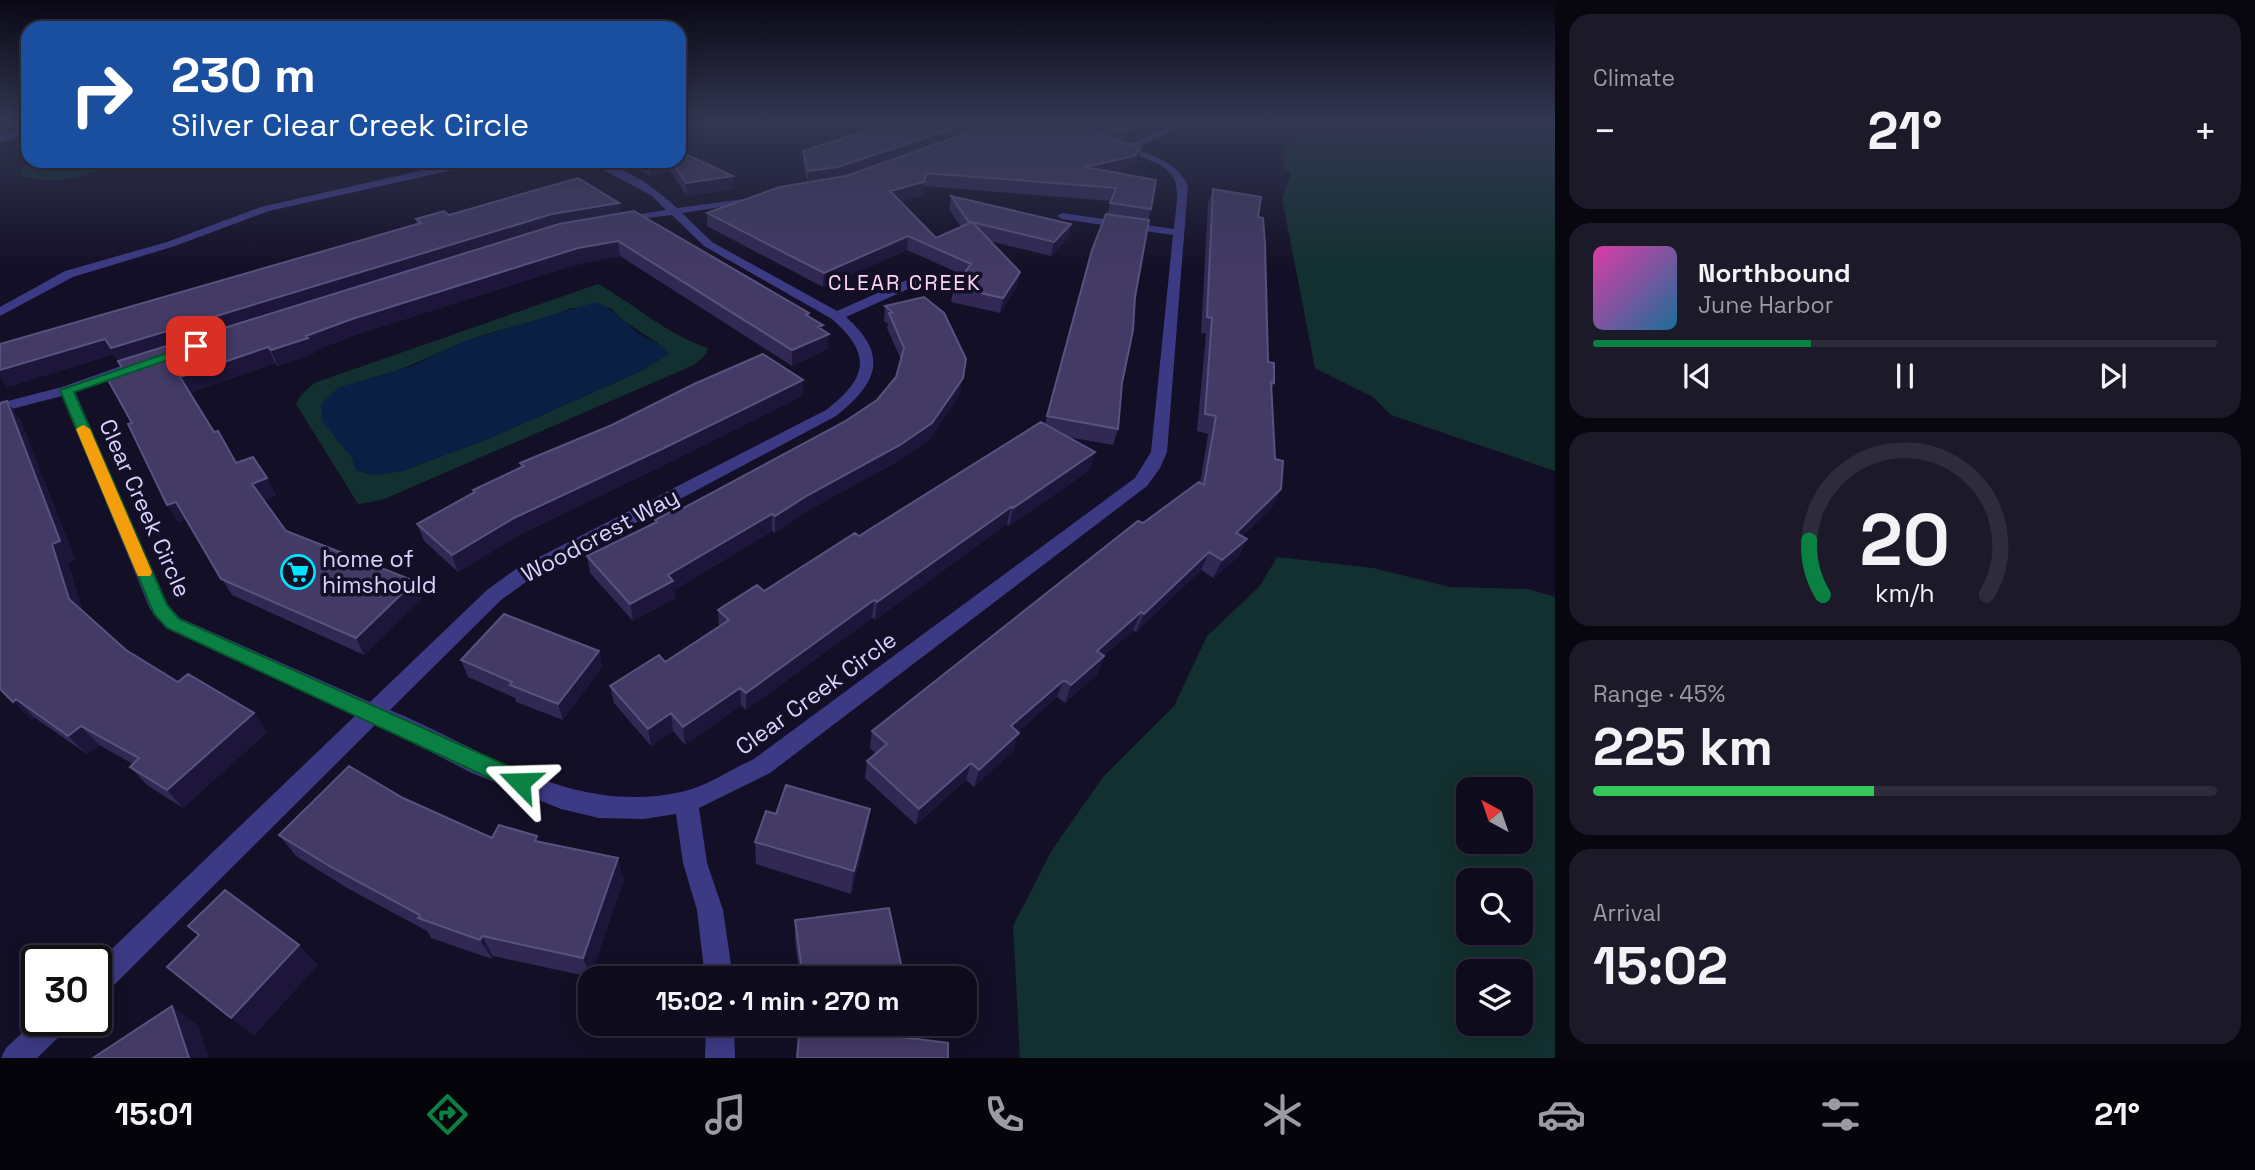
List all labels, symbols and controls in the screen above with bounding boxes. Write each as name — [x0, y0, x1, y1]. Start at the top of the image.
text: 230 m — [171, 44, 316, 106]
icon: right — [56, 49, 147, 140]
text: Climate — [1593, 63, 1675, 93]
text: 21° — [1868, 98, 1942, 164]
text: Silver Clear Creek Circle — [171, 105, 529, 145]
text: − — [1593, 107, 1617, 155]
text: + — [2193, 107, 2217, 155]
text: Northbound — [1698, 256, 1851, 290]
district label: CLEAR CREEK — [828, 269, 982, 296]
text: June Harbor — [1698, 290, 1833, 320]
pin — [166, 316, 226, 376]
icon: arrive — [177, 327, 215, 365]
icon: previous — [1678, 357, 1716, 395]
icon: pause — [1886, 357, 1924, 395]
icon: next — [2094, 357, 2132, 395]
street label: Clear Creek Circle — [92, 414, 198, 602]
street label: Woodcrest Way — [516, 481, 684, 589]
text: 20 — [1860, 493, 1950, 586]
place label: home of himshould — [322, 544, 436, 600]
supermarket icon: home of himshould — [279, 553, 317, 591]
text: km/h — [1875, 577, 1935, 609]
street label: Clear Creek Circle — [730, 624, 902, 762]
text: Range · 45% — [1593, 679, 1725, 709]
text: 225 km — [1593, 714, 1773, 780]
position arrow — [483, 745, 557, 819]
north arrow — [1456, 777, 1533, 854]
map controls — [1456, 777, 1533, 1036]
button: search — [1456, 868, 1533, 945]
text: Arrival — [1593, 898, 1661, 928]
text: 15:02 — [1593, 933, 1728, 999]
speed limit sign: 30 — [21, 945, 112, 1036]
button: layers — [1456, 959, 1533, 1036]
text: 15:02 · 1 min · 270 m — [656, 984, 899, 1018]
icon: directions — [423, 1090, 472, 1139]
icon: music — [701, 1090, 750, 1139]
icon: phone — [980, 1090, 1029, 1139]
icon: climate — [1258, 1090, 1307, 1139]
icon: car — [1537, 1090, 1586, 1139]
icon: filters — [1816, 1090, 1865, 1139]
text: 15:01 — [115, 1094, 193, 1134]
text: 21° — [2094, 1094, 2140, 1134]

